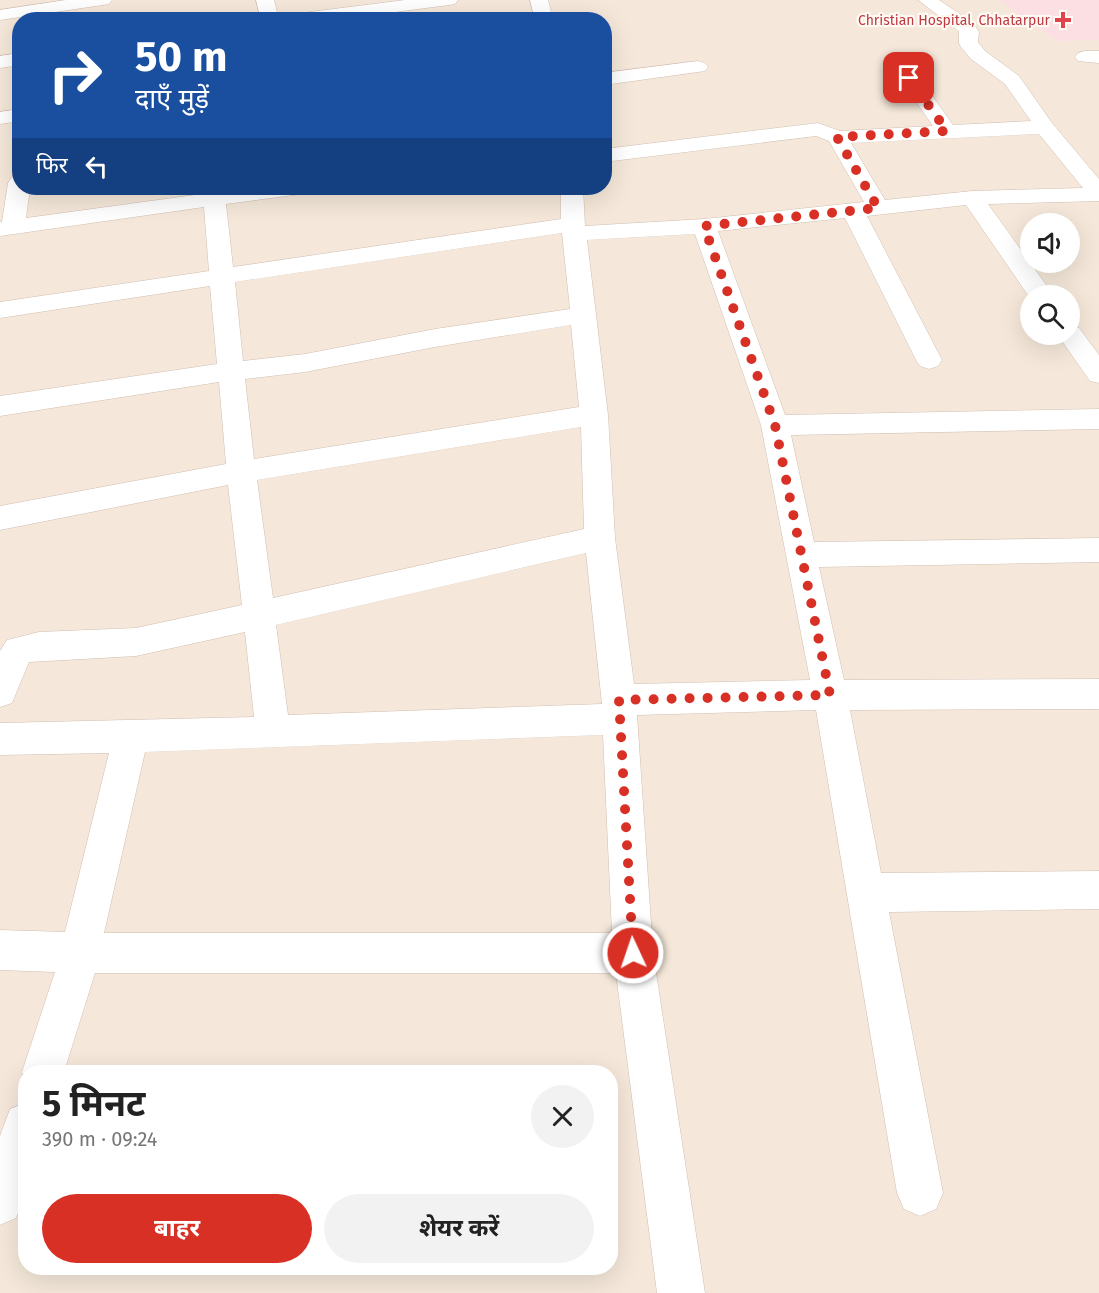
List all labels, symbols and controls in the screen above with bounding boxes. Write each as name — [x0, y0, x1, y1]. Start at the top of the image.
marker: Christian Hospital, Chhatarpur — [1054, 11, 1072, 29]
place label: Christian Hospital, Chhatarpur — [858, 12, 1051, 29]
text: 50 m — [135, 32, 228, 82]
icon: right — [36, 36, 114, 114]
pin — [883, 52, 934, 103]
icon: arrive — [892, 61, 925, 94]
text: दाएँ मुड़ें — [135, 83, 209, 115]
icon: left — [80, 150, 113, 183]
text: फिर — [36, 152, 68, 179]
map controls — [1020, 213, 1080, 345]
button: sound — [1020, 213, 1080, 273]
button: search — [1020, 285, 1080, 345]
position arrow — [601, 921, 665, 985]
text: 5 मिनट — [42, 1082, 145, 1126]
button: close — [531, 1085, 594, 1148]
text: 390 m · 09:24 — [42, 1127, 158, 1151]
button: बाहर — [42, 1194, 312, 1263]
button: शेयर करें — [324, 1194, 594, 1263]

